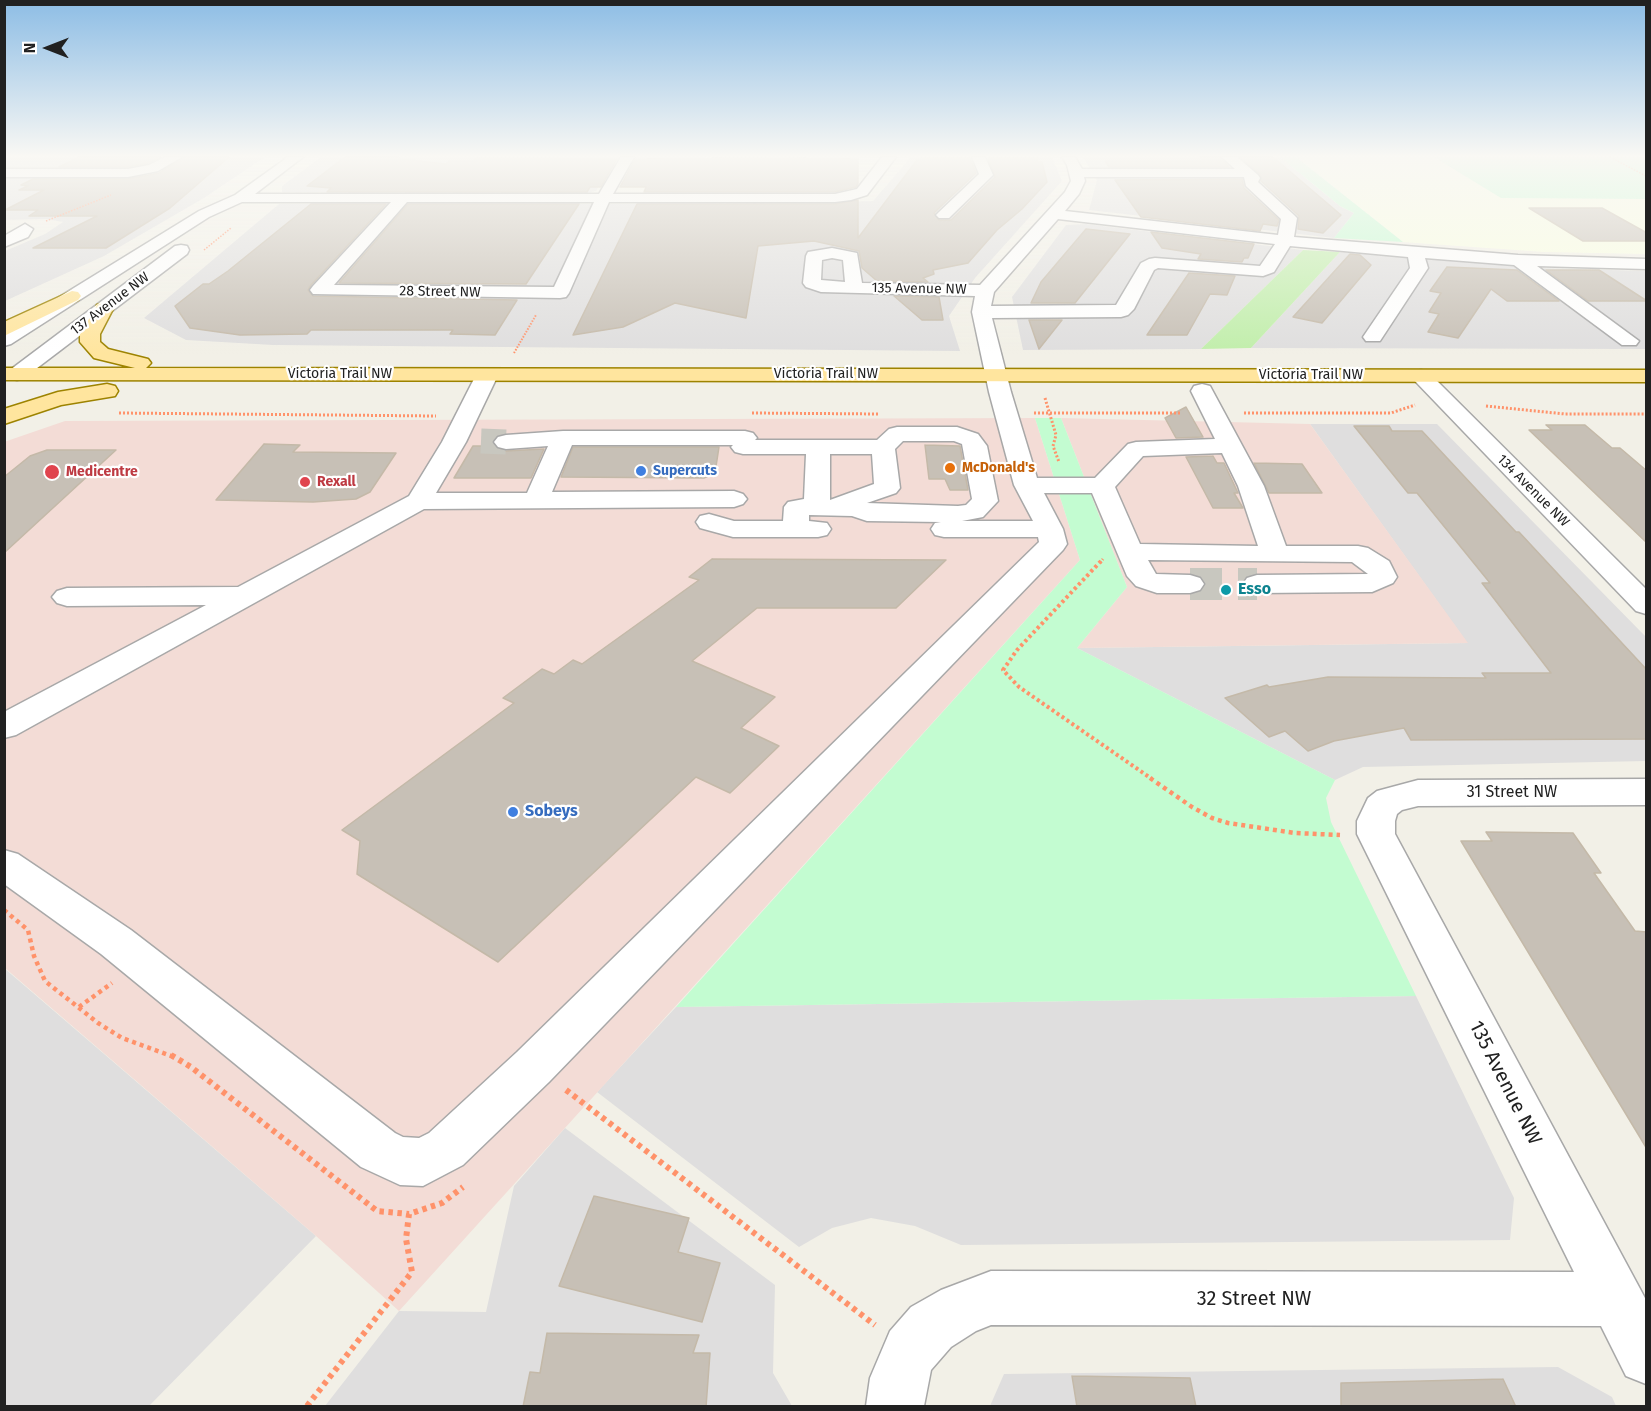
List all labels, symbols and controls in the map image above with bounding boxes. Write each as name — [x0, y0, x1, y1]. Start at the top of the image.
north arrow — [18, 18, 78, 78]
text: N — [20, 43, 39, 53]
street label: 137 Avenue NW — [67, 269, 153, 339]
street label: 135 Avenue NW — [871, 280, 967, 298]
street label: 28 Street NW — [399, 283, 481, 301]
street label: Victoria Trail NW — [288, 366, 392, 382]
street label: Victoria Trail NW — [774, 366, 878, 382]
street label: Victoria Trail NW — [1259, 367, 1363, 383]
street label: 134 Avenue NW — [1493, 451, 1573, 531]
place label: McDonald's — [962, 460, 1035, 476]
marker: McDonald's — [943, 461, 957, 475]
marker: Medicentre — [43, 463, 61, 481]
place label: Supercuts — [653, 463, 717, 479]
place label: Medicentre — [66, 464, 138, 480]
marker: Supercuts — [634, 464, 648, 478]
place label: Rexall — [317, 474, 356, 490]
marker: Rexall — [298, 475, 312, 489]
place label: Esso — [1238, 580, 1271, 600]
marker: Esso — [1219, 583, 1233, 597]
street label: 31 Street NW — [1467, 783, 1557, 803]
place label: Sobeys — [525, 802, 578, 822]
marker: Sobeys — [506, 805, 520, 819]
street label: 135 Avenue NW — [1463, 1017, 1547, 1149]
street label: 32 Street NW — [1197, 1287, 1311, 1311]

